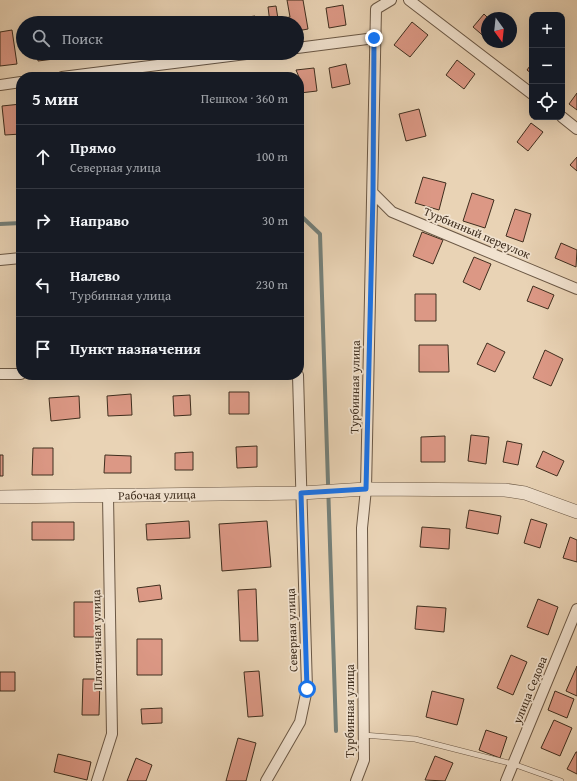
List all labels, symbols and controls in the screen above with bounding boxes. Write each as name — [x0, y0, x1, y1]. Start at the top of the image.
north arrow — [481, 12, 517, 48]
map controls — [529, 12, 565, 120]
button: + — [529, 12, 565, 48]
search box — [16, 16, 304, 60]
icon: search — [30, 27, 52, 49]
text: Поиск — [62, 28, 103, 49]
route end — [365, 29, 383, 47]
button: − — [529, 48, 565, 84]
button: locate — [529, 84, 565, 120]
text: 5 мин — [32, 86, 78, 111]
text: Пешком · 360 m — [201, 89, 288, 108]
text: Прямо — [70, 137, 116, 158]
icon: ahead — [32, 146, 54, 168]
text: 100 m — [256, 147, 288, 166]
text: Северная улица — [70, 158, 161, 177]
street label: Турбинный переулок — [421, 202, 534, 263]
icon: right — [32, 210, 54, 232]
text: Направо — [70, 210, 129, 231]
text: 30 m — [262, 211, 288, 230]
text: Налево — [70, 265, 120, 286]
icon: left — [32, 274, 54, 296]
text: 230 m — [256, 275, 288, 294]
text: Турбинная улица — [70, 286, 171, 305]
icon: arrive — [32, 338, 54, 360]
text: Пункт назначения — [70, 338, 201, 359]
street label: Турбинная улица — [345, 340, 364, 434]
street label: Рабочая улица — [118, 485, 196, 504]
street label: Северная улица — [282, 588, 301, 672]
street label: Плотничная улица — [87, 589, 106, 690]
street label: улица Седова — [508, 653, 551, 727]
street label: Турбинная улица — [341, 664, 358, 758]
route start — [298, 680, 316, 698]

